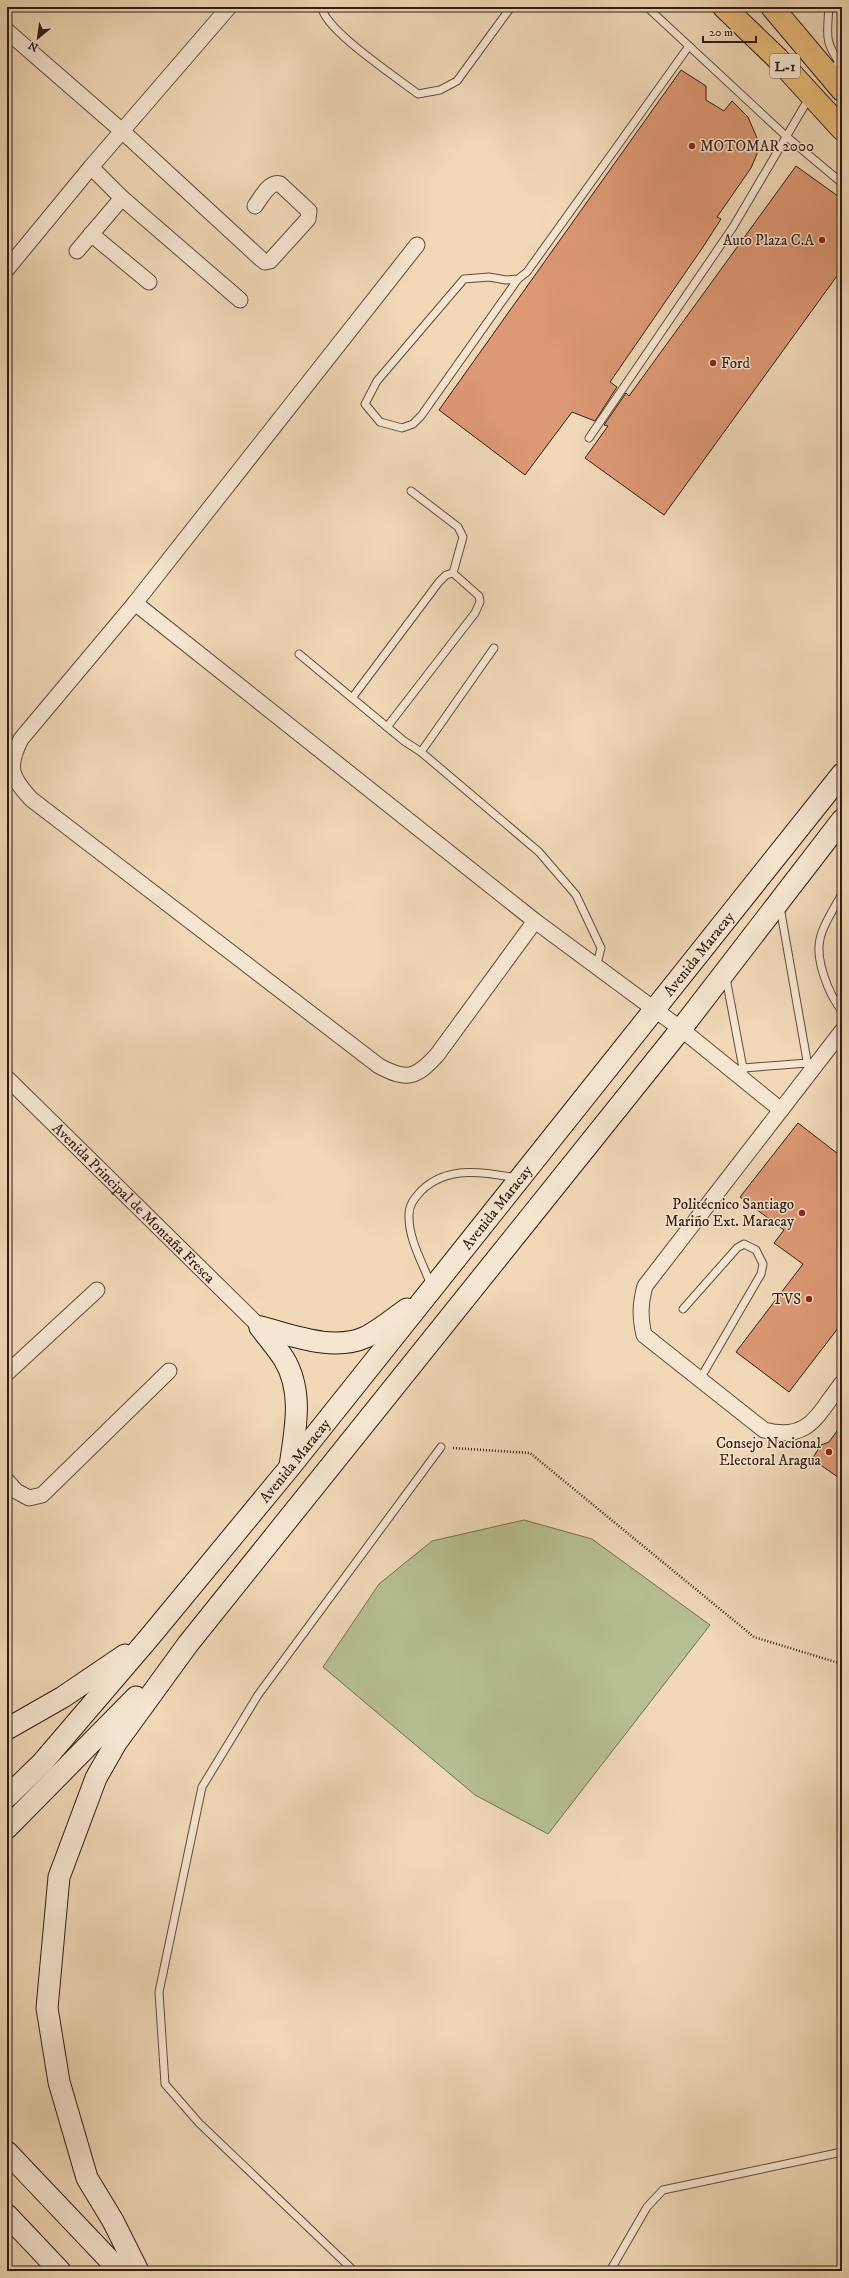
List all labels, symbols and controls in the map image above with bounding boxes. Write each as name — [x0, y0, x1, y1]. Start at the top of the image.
north arrow — [18, 18, 58, 58]
scale bar — [703, 18, 756, 44]
text: 20 m — [709, 25, 733, 40]
text: N — [26, 38, 41, 54]
road number: L-1 — [770, 54, 800, 78]
place label: MOTOMAR 2000 — [700, 137, 814, 156]
marker: MOTOMAR 2000 — [687, 141, 697, 151]
place label: Auto Plaza C.A — [723, 231, 814, 250]
marker: Auto Plaza C.A — [817, 235, 827, 245]
place label: Ford — [721, 354, 750, 373]
marker: Ford — [708, 358, 718, 368]
street label: Avenida Maracay — [660, 907, 739, 1000]
street label: Avenida Principal de Montaña Fresca — [48, 1119, 219, 1288]
street label: Avenida Maracay — [458, 1161, 537, 1254]
place label: Politécnico Santiago Mariño Ext. Maracay — [665, 1195, 795, 1231]
marker: Politécnico Santiago Mariño Ext. Maracay — [797, 1208, 807, 1218]
place label: TVS — [772, 1290, 801, 1309]
marker: TVS — [804, 1294, 814, 1304]
street label: Avenida Maracay — [255, 1414, 335, 1507]
place label: Consejo Nacional Electoral Aragua — [716, 1434, 822, 1470]
marker: Consejo Nacional Electoral Aragua — [824, 1447, 834, 1457]

